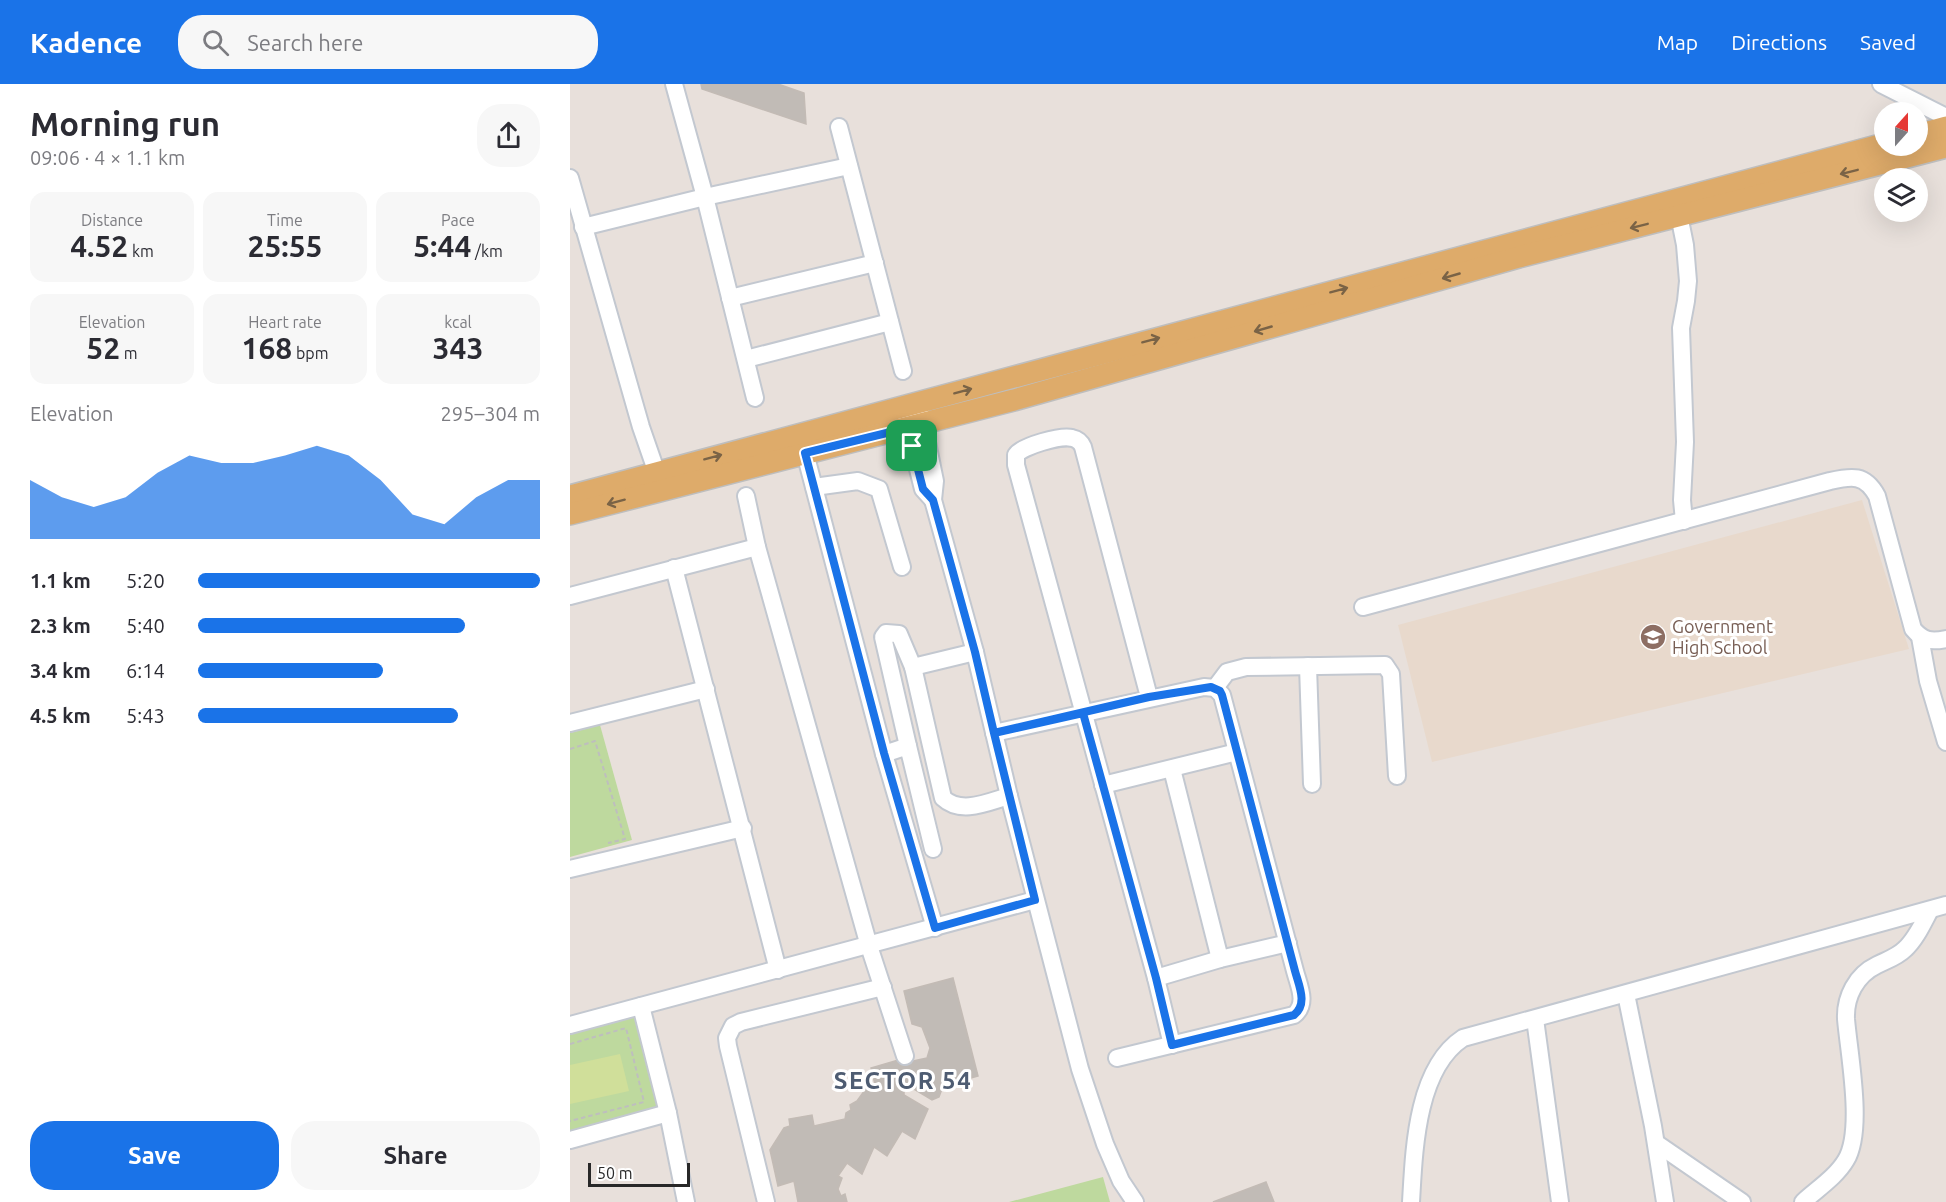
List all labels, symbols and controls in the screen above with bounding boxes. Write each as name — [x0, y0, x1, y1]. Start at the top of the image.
search box — [178, 15, 598, 69]
icon: search — [199, 26, 232, 59]
text: Kadence — [30, 27, 142, 58]
text: Search here — [247, 30, 364, 55]
text: Map — [1657, 30, 1698, 54]
text: Directions — [1731, 30, 1827, 54]
text: Saved — [1860, 30, 1916, 54]
north arrow — [1874, 102, 1928, 156]
map controls — [1874, 102, 1928, 222]
button: share — [477, 104, 540, 167]
text: Morning run — [30, 105, 220, 142]
text: 09:06 · 4 × 1.1 km — [30, 146, 185, 169]
one-way arrow — [1839, 167, 1858, 178]
button: layers — [1874, 168, 1928, 222]
text: Distance — [81, 211, 143, 229]
text: Time — [267, 211, 303, 229]
text: Pace — [441, 211, 475, 229]
one-way arrow — [1630, 220, 1649, 232]
text: 4.52 — [70, 229, 128, 263]
text: 25:55 — [247, 229, 323, 263]
text: 5:44 — [413, 229, 471, 263]
text: km — [128, 242, 154, 260]
text: /km — [471, 242, 503, 260]
one-way arrow — [1442, 271, 1461, 282]
one-way arrow — [1329, 283, 1348, 295]
text: Elevation — [79, 313, 145, 331]
text: Heart rate — [248, 313, 322, 331]
text: kcal — [444, 313, 472, 331]
one-way arrow — [1254, 324, 1273, 335]
text: 52 — [86, 331, 120, 365]
text: 168 — [242, 331, 292, 365]
text: 343 — [433, 331, 483, 365]
one-way arrow — [1141, 334, 1160, 345]
text: m — [120, 344, 138, 362]
text: bpm — [292, 344, 328, 362]
one-way arrow — [953, 384, 972, 396]
text: Elevation — [30, 402, 113, 425]
text: 295–304 m — [441, 402, 540, 425]
pin — [886, 420, 937, 471]
icon: arrive — [895, 429, 928, 462]
one-way arrow — [704, 451, 723, 463]
one-way arrow — [607, 496, 626, 508]
text: 1.1 km — [30, 569, 91, 592]
text: 5:20 — [126, 569, 165, 592]
text: 2.3 km — [30, 614, 91, 637]
text: 5:40 — [126, 614, 165, 637]
place label: Government High School — [1672, 616, 1773, 657]
school or university icon: Government High School — [1638, 622, 1668, 652]
text: 3.4 km — [30, 659, 91, 682]
text: 6:14 — [126, 659, 165, 682]
text: 4.5 km — [30, 704, 91, 727]
text: 5:43 — [126, 704, 165, 727]
district label: SECTOR 54 — [834, 1067, 972, 1094]
button: Save — [30, 1121, 279, 1190]
button: Share — [291, 1121, 540, 1190]
scale bar — [588, 1160, 690, 1188]
text: 50 m — [597, 1164, 633, 1182]

